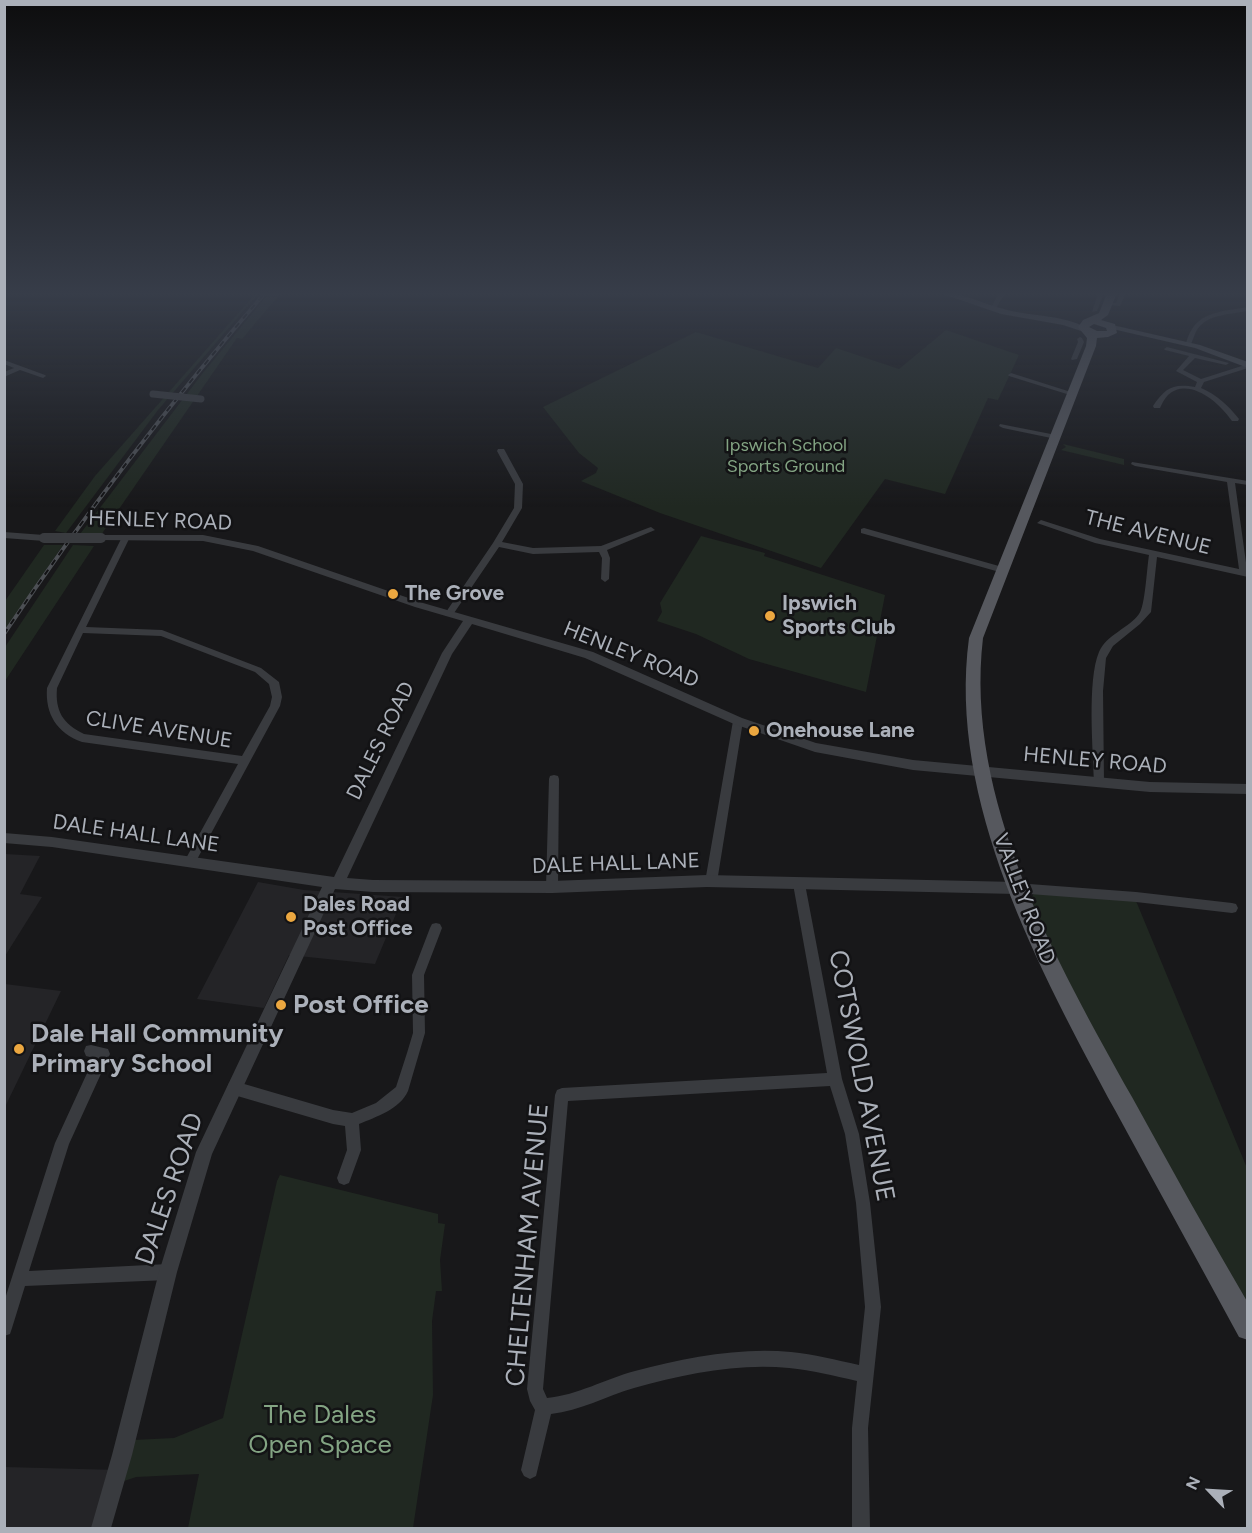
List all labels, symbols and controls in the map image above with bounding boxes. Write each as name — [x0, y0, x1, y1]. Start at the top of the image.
park label: Ipswich School Sports Ground — [725, 435, 847, 478]
street label: THE AVENUE — [1082, 505, 1214, 561]
street label: HENLEY ROAD — [88, 506, 232, 536]
place label: The Grove — [405, 581, 504, 607]
marker: The Grove — [386, 587, 400, 601]
place label: Ipswich Sports Club — [782, 591, 896, 641]
marker: Ipswich Sports Club — [763, 609, 777, 623]
street label: HENLEY ROAD — [560, 616, 702, 694]
street label: DALES ROAD — [342, 678, 420, 804]
street label: CLIVE AVENUE — [84, 706, 234, 754]
place label: Onehouse Lane — [766, 718, 915, 744]
marker: Onehouse Lane — [747, 724, 761, 738]
street label: HENLEY ROAD — [1022, 742, 1168, 780]
street label: DALE HALL LANE — [51, 810, 221, 858]
street label: VALLEY ROAD — [987, 830, 1061, 968]
street label: DALE HALL LANE — [532, 848, 700, 880]
place label: Dales Road Post Office — [303, 892, 413, 942]
marker: Dales Road Post Office — [284, 910, 298, 924]
street label: COTSWOLD AVENUE — [821, 947, 901, 1205]
place label: Post Office — [293, 989, 429, 1021]
marker: Post Office — [274, 998, 288, 1012]
place label: Dale Hall Community Primary School — [31, 1018, 283, 1080]
marker: Dale Hall Community Primary School — [12, 1042, 26, 1056]
street label: CHELTENHAM AVENUE — [500, 1102, 556, 1388]
street label: DALES ROAD — [129, 1109, 211, 1269]
park label: The Dales Open Space — [248, 1399, 392, 1460]
north arrow — [1180, 1461, 1240, 1521]
text: N — [1182, 1474, 1204, 1493]

